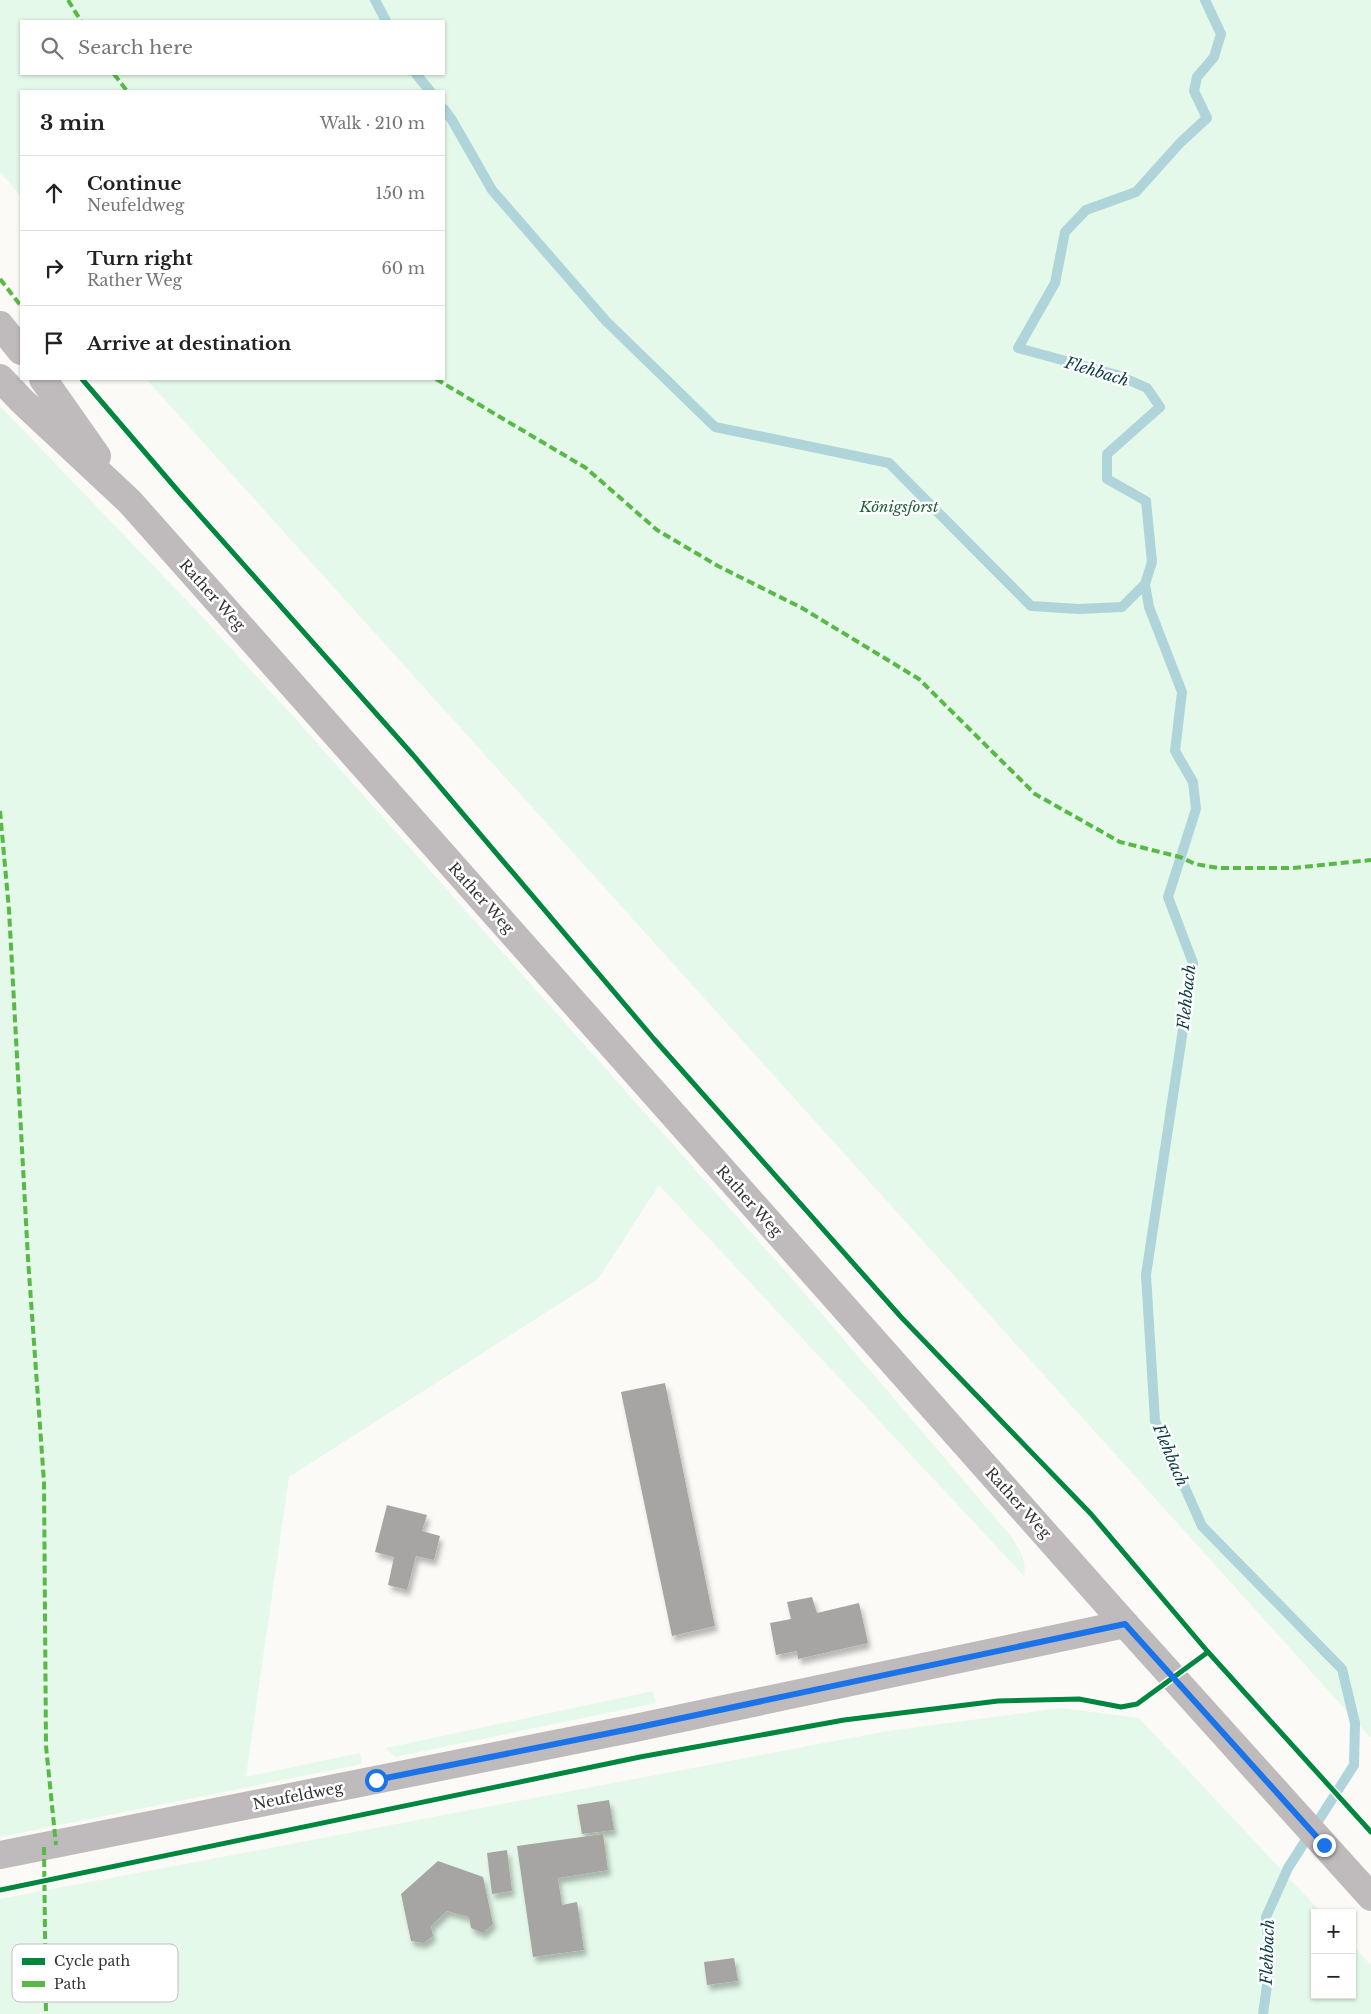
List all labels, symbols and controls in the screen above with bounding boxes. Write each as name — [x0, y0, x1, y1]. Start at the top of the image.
search box — [20, 20, 445, 75]
icon: search — [38, 34, 66, 62]
text: Search here — [78, 36, 193, 59]
text: 3 min — [40, 110, 105, 136]
text: Walk · 210 m — [320, 113, 425, 133]
text: Continue — [87, 172, 182, 195]
icon: ahead — [40, 179, 68, 207]
text: 150 m — [376, 183, 425, 203]
text: Neufeldweg — [87, 195, 184, 215]
text: Turn right — [87, 247, 193, 270]
icon: right — [40, 254, 68, 282]
text: 60 m — [382, 258, 425, 278]
text: Rather Weg — [87, 270, 182, 290]
icon: arrive — [40, 329, 68, 357]
text: Arrive at destination — [87, 332, 291, 355]
water label: Flehbach — [1062, 352, 1131, 390]
park label: Königsforst — [859, 497, 939, 516]
street label: Rather Weg — [175, 555, 250, 635]
street label: Rather Weg — [444, 858, 519, 938]
water label: Flehbach — [1173, 963, 1199, 1032]
street label: Rather Weg — [712, 1161, 787, 1241]
water label: Flehbach — [1149, 1420, 1193, 1489]
street label: Rather Weg — [981, 1463, 1056, 1543]
route start — [365, 1769, 388, 1792]
street label: Neufeldweg — [251, 1777, 346, 1814]
route end — [1313, 1834, 1336, 1857]
map controls — [1311, 1909, 1356, 1999]
button: + — [1311, 1909, 1356, 1954]
water label: Flehbach — [1256, 1919, 1278, 1986]
legend — [12, 1944, 178, 2002]
text: Cycle path — [54, 1952, 131, 1970]
button: − — [1311, 1954, 1356, 1999]
text: Path — [54, 1975, 86, 1993]

